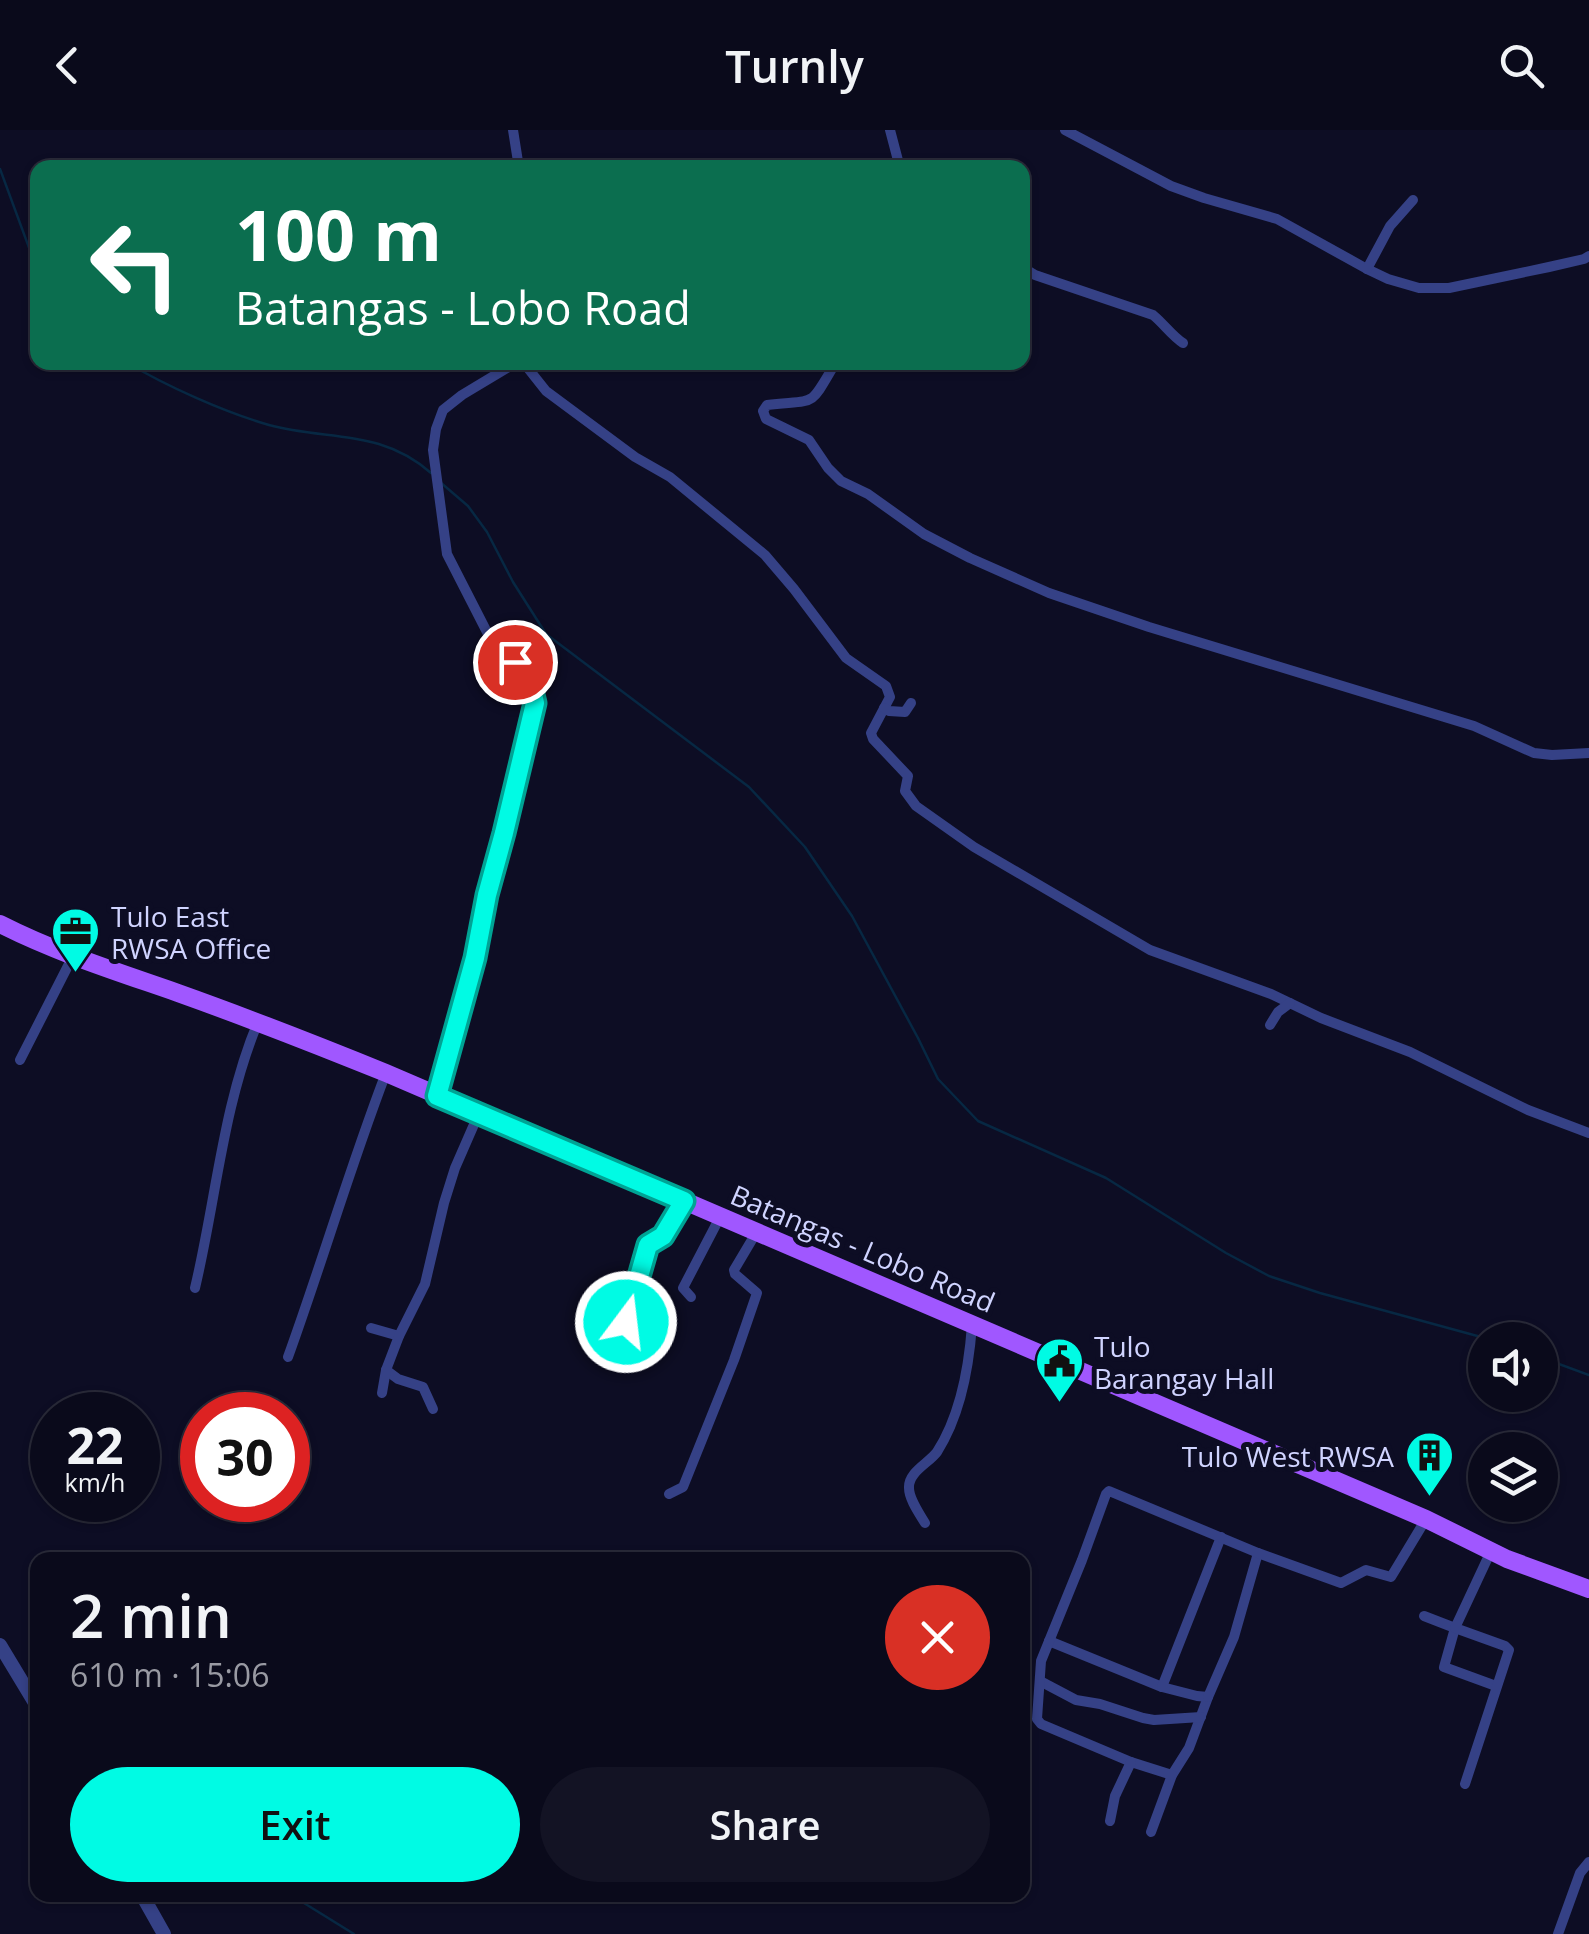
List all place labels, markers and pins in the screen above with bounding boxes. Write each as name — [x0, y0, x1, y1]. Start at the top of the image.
pin — [473, 620, 558, 705]
place label: Tulo East RWSA Office — [111, 897, 271, 967]
office icon: Tulo East RWSA Office — [50, 906, 102, 974]
place label: Tulo Barangay Hall — [1094, 1327, 1274, 1397]
public building icon: Tulo Barangay Hall — [1033, 1336, 1085, 1404]
building icon: Tulo West RWSA — [1403, 1430, 1455, 1498]
place label: Tulo West RWSA — [1182, 1437, 1394, 1475]

